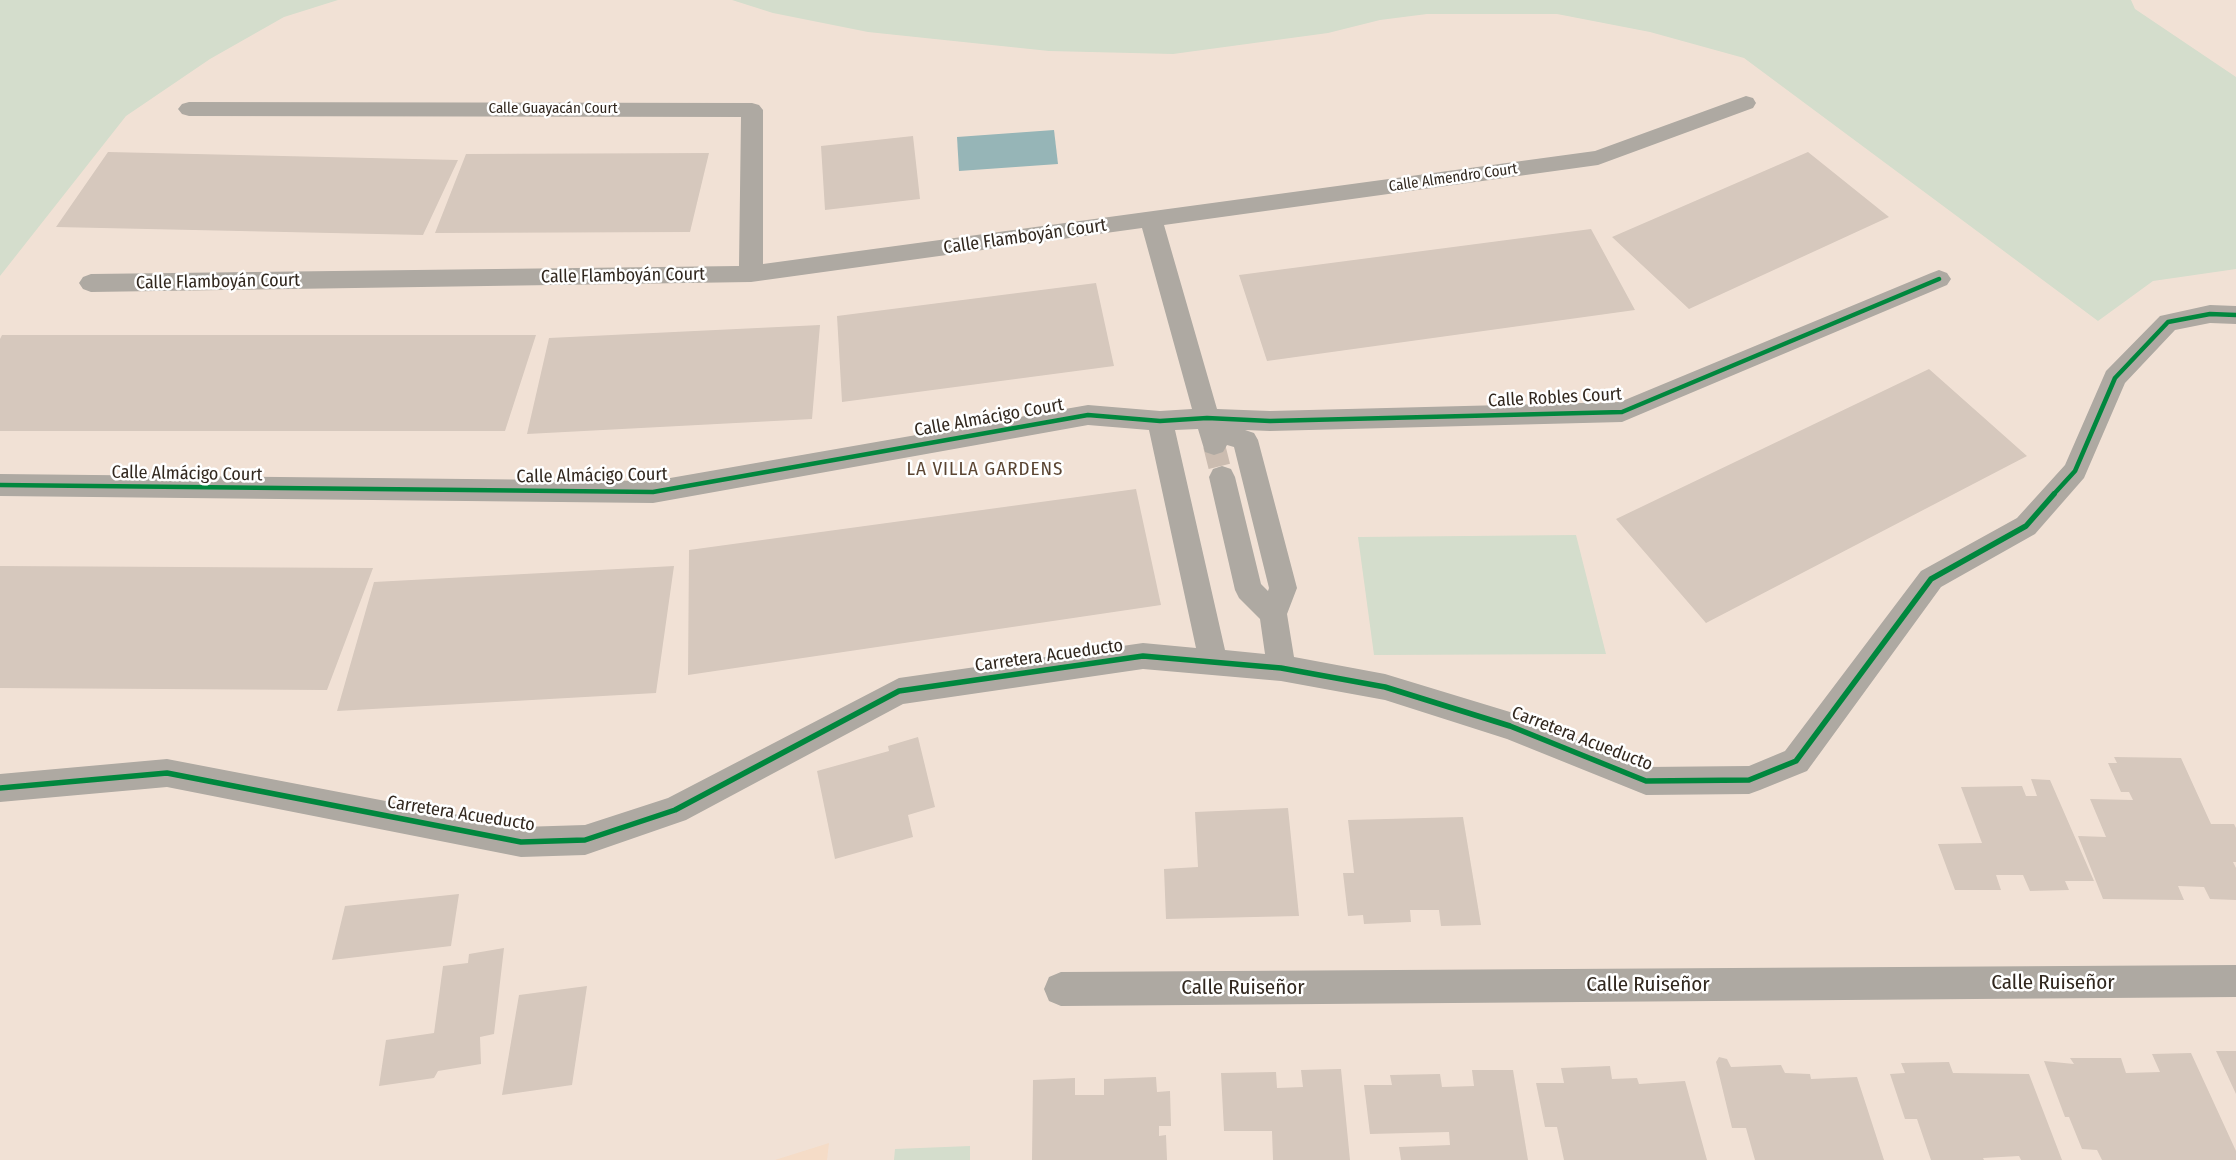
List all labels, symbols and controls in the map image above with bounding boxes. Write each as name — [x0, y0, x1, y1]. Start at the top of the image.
street label: Calle Guayacán Court — [488, 100, 618, 118]
street label: Calle Almendro Court — [1388, 160, 1518, 196]
street label: Calle Flamboyán Court — [942, 215, 1108, 259]
street label: Calle Flamboyán Court — [541, 264, 705, 288]
street label: Calle Flamboyán Court — [136, 270, 300, 294]
street label: Calle Robles Court — [1488, 384, 1622, 412]
street label: Calle Almácigo Court — [913, 394, 1065, 442]
district label: LA VILLA GARDENS — [905, 459, 1065, 481]
street label: Calle Almácigo Court — [111, 462, 263, 486]
street label: Calle Almácigo Court — [516, 464, 668, 488]
street label: Carretera Acueducto — [974, 635, 1124, 677]
street label: Carretera Acueducto — [1508, 702, 1656, 776]
street label: Carretera Acueducto — [386, 792, 536, 836]
street label: Calle Ruiseñor — [1991, 970, 2115, 996]
street label: Calle Ruiseñor — [1586, 972, 1710, 998]
street label: Calle Ruiseñor — [1181, 975, 1305, 1001]

